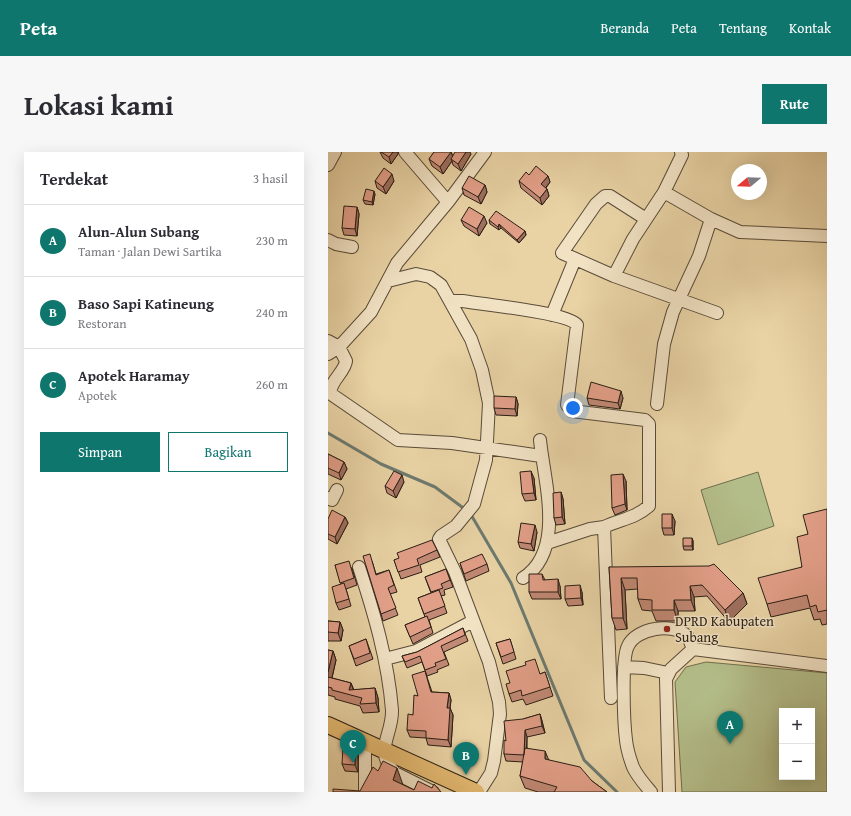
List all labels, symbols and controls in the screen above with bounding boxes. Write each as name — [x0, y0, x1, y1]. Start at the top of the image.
text: Peta — [20, 14, 57, 42]
text: Beranda — [601, 18, 649, 38]
text: Peta — [671, 18, 697, 38]
text: Tentang — [719, 18, 767, 38]
text: Kontak — [789, 18, 831, 38]
text: Lokasi kami — [24, 84, 174, 125]
button: Rute — [762, 84, 827, 124]
north arrow — [731, 164, 767, 200]
text: Terdekat — [40, 166, 108, 191]
text: 3 hasil — [253, 169, 288, 188]
text: Alun-Alun Subang — [78, 221, 199, 242]
text: A — [49, 231, 57, 250]
text: 230 m — [256, 231, 288, 250]
text: Taman · Jalan Dewi Sartika — [78, 242, 222, 261]
text: Baso Sapi Katineung — [78, 293, 214, 314]
text: B — [49, 303, 57, 322]
text: 240 m — [256, 303, 288, 322]
text: Restoran — [78, 314, 127, 333]
text: Apotek Haramay — [78, 365, 190, 386]
text: C — [49, 375, 57, 394]
text: 260 m — [256, 375, 288, 394]
text: Apotek — [78, 386, 117, 405]
your location — [563, 398, 583, 418]
button: Simpan — [40, 432, 160, 472]
button: Bagikan — [168, 432, 288, 472]
place label: DPRD Kabupaten Subang — [675, 611, 774, 647]
marker: DPRD Kabupaten Subang — [662, 624, 672, 634]
map controls — [779, 708, 815, 780]
button: + — [779, 708, 815, 744]
pin: A — [717, 711, 743, 744]
pin: C — [340, 730, 366, 763]
pin: B — [453, 742, 479, 775]
button: − — [779, 744, 815, 780]

